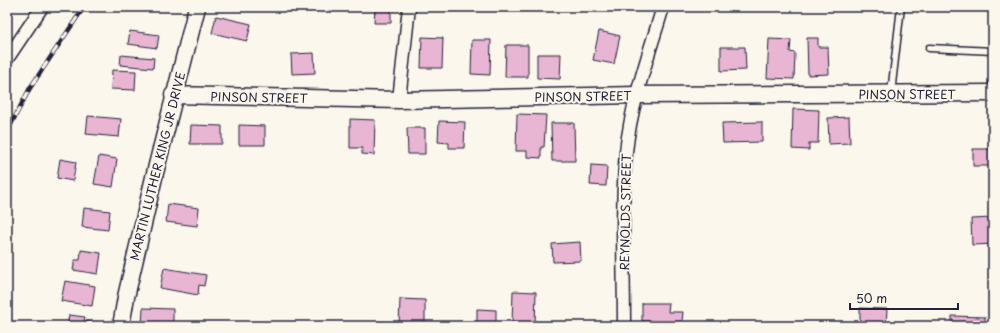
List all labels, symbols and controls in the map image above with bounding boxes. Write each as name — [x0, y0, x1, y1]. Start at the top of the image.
street label: MARTIN LUTHER KING JR DRIVE — [125, 70, 189, 262]
street label: PINSON STREET — [858, 85, 957, 103]
street label: PINSON STREET — [534, 86, 633, 106]
street label: PINSON STREET — [210, 87, 309, 107]
street label: REYNOLDS STREET — [615, 153, 635, 271]
scale bar — [850, 285, 958, 311]
text: 50 m — [856, 289, 887, 307]

